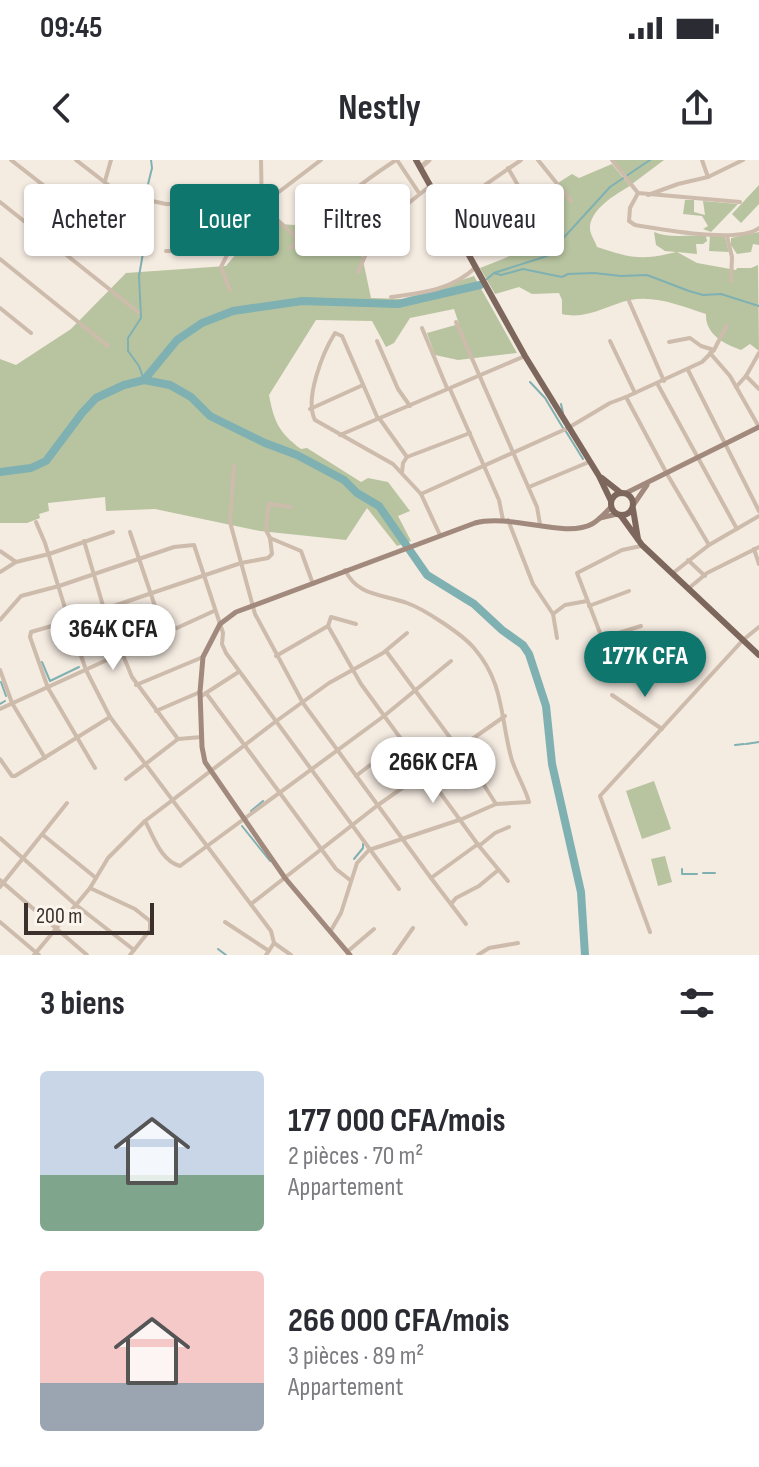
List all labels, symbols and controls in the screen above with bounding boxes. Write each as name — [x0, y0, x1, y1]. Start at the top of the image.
text: 09:45 — [40, 10, 102, 46]
icon: back — [40, 86, 84, 130]
icon: share — [675, 86, 719, 130]
text: Nestly — [338, 87, 421, 130]
chip: Acheter — [24, 184, 154, 256]
chip: Louer — [170, 184, 279, 256]
chip: Filtres — [295, 184, 410, 256]
chip: Nouveau — [426, 184, 564, 256]
pin: 364K CFA — [30, 604, 196, 672]
text: 364K CFA — [69, 614, 157, 645]
pin: 177K CFA — [562, 631, 728, 699]
text: 177K CFA — [602, 641, 688, 672]
pin: 266K CFA — [350, 737, 516, 805]
text: 266K CFA — [389, 747, 477, 778]
scale bar — [24, 899, 154, 935]
text: 200 m — [36, 903, 82, 930]
icon: filters — [675, 981, 719, 1025]
text: 3 biens — [40, 983, 125, 1024]
text: 177 000 CFA/mois — [288, 1100, 505, 1141]
icon: home — [104, 1103, 200, 1199]
text: 2 pièces · 70 m² — [288, 1141, 423, 1172]
text: Appartement — [288, 1172, 403, 1203]
text: 266 000 CFA/mois — [288, 1300, 509, 1341]
icon: home — [104, 1303, 200, 1399]
text: 3 pièces · 89 m² — [288, 1341, 424, 1372]
text: Appartement — [288, 1372, 403, 1403]

